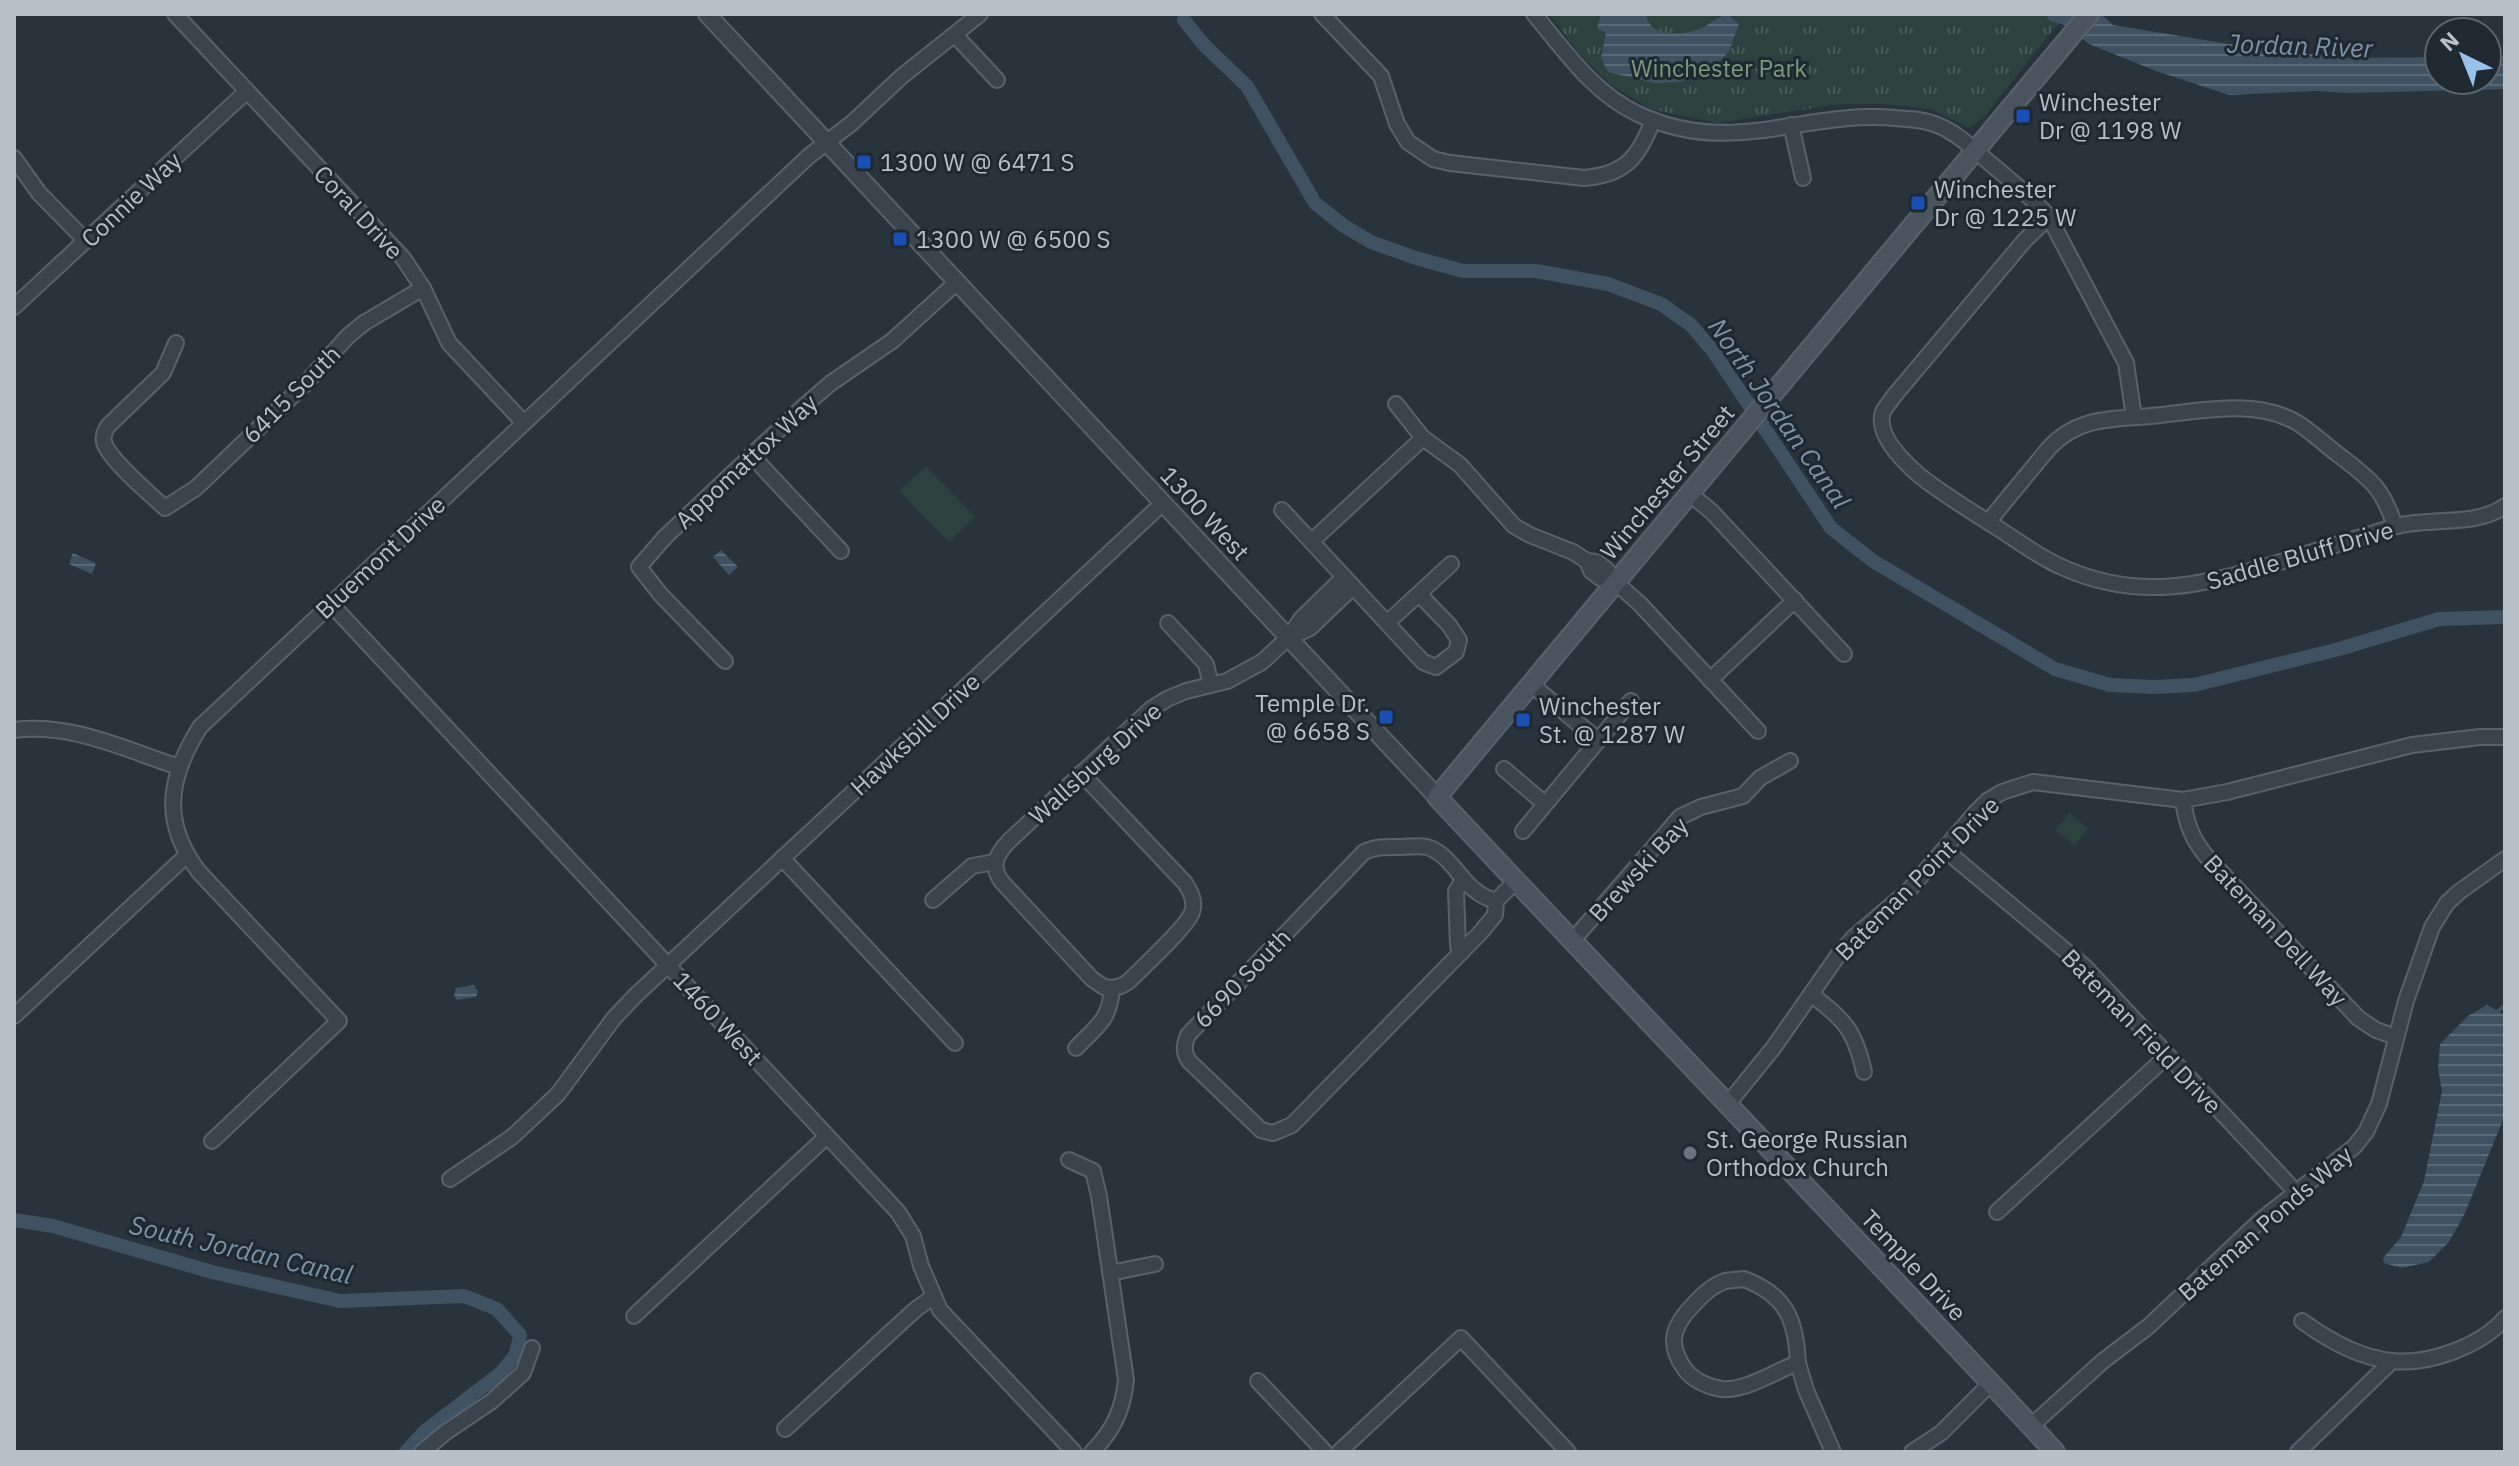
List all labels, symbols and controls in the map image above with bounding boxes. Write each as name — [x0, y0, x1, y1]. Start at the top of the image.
north arrow — [2423, 16, 2503, 96]
water label: Jordan River — [2227, 25, 2375, 65]
text: N — [2433, 25, 2465, 57]
park label: Winchester Park — [1631, 52, 1807, 84]
place label: Winchester Dr @ 1198 W — [2039, 86, 2181, 146]
marker: Winchester Dr @ 1198 W — [2014, 107, 2032, 125]
street label: Connie Way — [74, 144, 188, 254]
place label: 1300 W @ 6471 S — [880, 146, 1075, 178]
marker: 1300 W @ 6471 S — [855, 153, 873, 171]
street label: Coral Drive — [307, 158, 411, 266]
place label: Winchester Dr @ 1225 W — [1934, 173, 2076, 233]
marker: Winchester Dr @ 1225 W — [1909, 194, 1927, 212]
place label: 1300 W @ 6500 S — [916, 223, 1111, 255]
marker: 1300 W @ 6500 S — [891, 230, 909, 248]
water label: North Jordan Canal — [1701, 311, 1859, 515]
street label: 6415 South — [235, 338, 347, 450]
street label: Appomattox Way — [668, 387, 824, 535]
street label: Winchester Street — [1593, 398, 1741, 566]
street label: 1300 West — [1153, 459, 1257, 567]
street label: Bluemont Drive — [308, 488, 452, 626]
street label: Saddle Bluff Drive — [2203, 513, 2397, 597]
street label: Hawksbill Drive — [843, 666, 987, 802]
place label: Temple Dr. @ 6658 S — [1255, 687, 1370, 747]
place label: Winchester St. @ 1287 W — [1539, 690, 1685, 750]
street label: Wallsburg Drive — [1022, 695, 1168, 831]
marker: Temple Dr. @ 6658 S — [1377, 708, 1395, 726]
marker: Winchester St. @ 1287 W — [1514, 711, 1532, 729]
street label: Bateman Point Drive — [1828, 789, 2006, 967]
street label: Brewski Bay — [1581, 810, 1695, 928]
street label: Bateman Dell Way — [2197, 847, 2355, 1013]
street label: 6690 South — [1187, 921, 1297, 1035]
street label: Bateman Field Drive — [2055, 942, 2229, 1120]
street label: 1460 West — [666, 964, 770, 1072]
place label: St. George Russian Orthodox Church — [1706, 1123, 1908, 1183]
street label: Bateman Ponds Way — [2171, 1138, 2359, 1308]
marker: St. George Russian Orthodox Church — [1681, 1144, 1699, 1162]
street label: Temple Drive — [1854, 1202, 1974, 1328]
water label: South Jordan Canal — [126, 1207, 356, 1291]

